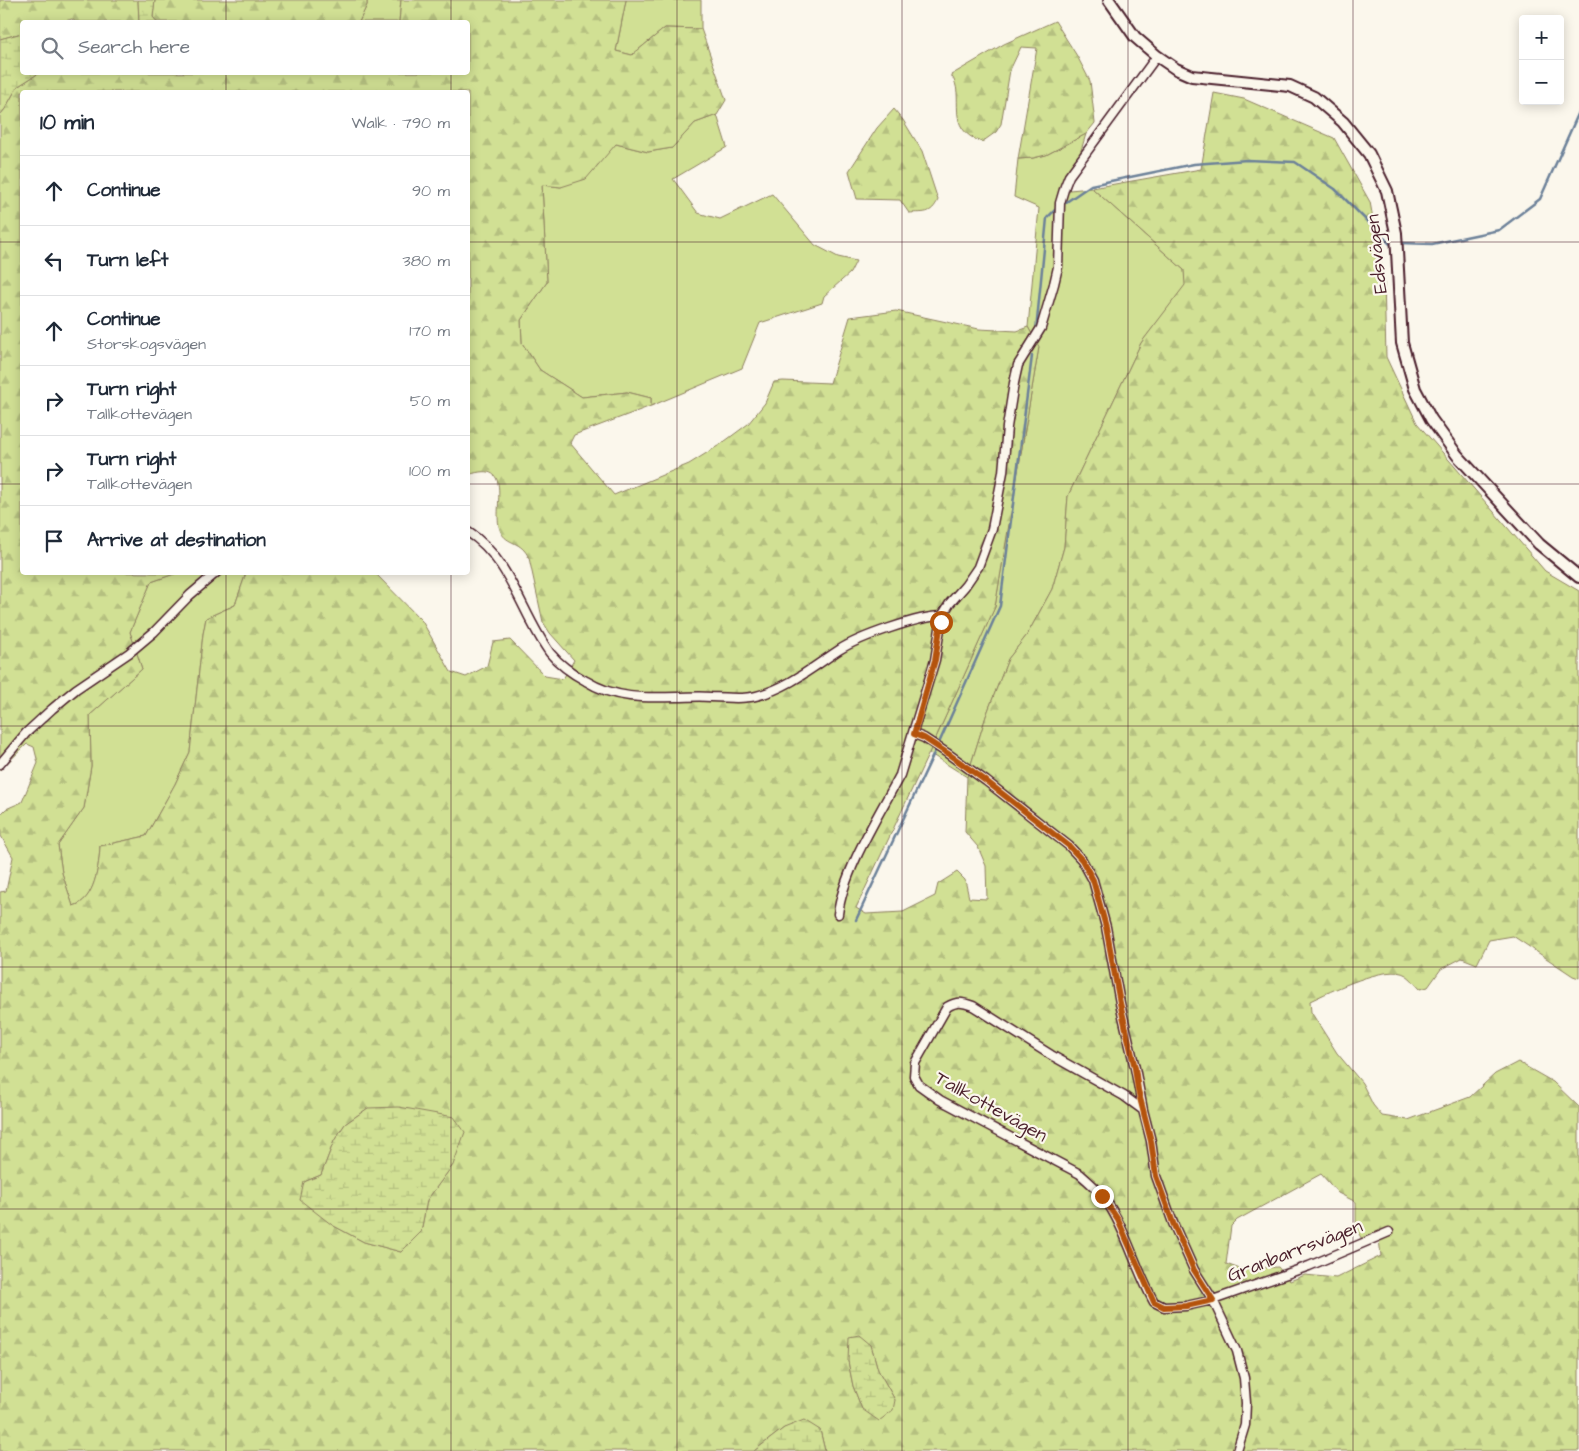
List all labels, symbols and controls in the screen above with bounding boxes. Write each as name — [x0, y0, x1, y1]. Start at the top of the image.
map controls — [1519, 15, 1564, 105]
button: + — [1519, 15, 1564, 60]
search box — [20, 20, 470, 75]
icon: search — [38, 34, 66, 62]
text: Search here — [78, 34, 190, 61]
button: − — [1519, 60, 1564, 105]
text: 10 min — [40, 108, 94, 137]
text: Walk · 790 m — [352, 112, 450, 134]
icon: ahead — [40, 177, 68, 205]
text: Continue — [87, 177, 161, 204]
text: 90 m — [412, 180, 450, 202]
street label: Edsvägen — [1359, 213, 1396, 295]
icon: left — [40, 247, 68, 275]
text: Turn left — [87, 247, 168, 274]
text: 380 m — [403, 250, 450, 272]
text: Continue — [87, 306, 161, 333]
icon: ahead — [40, 317, 68, 345]
text: 170 m — [409, 320, 450, 342]
text: Storskogsvägen — [87, 333, 206, 355]
text: Turn right — [87, 376, 176, 403]
icon: right — [40, 387, 68, 415]
text: 50 m — [410, 390, 450, 412]
text: Tallkottevägen — [87, 403, 192, 425]
text: Turn right — [87, 446, 176, 473]
icon: right — [40, 457, 68, 485]
text: 100 m — [409, 460, 450, 482]
text: Tallkottevägen — [87, 473, 192, 495]
icon: arrive — [40, 527, 68, 555]
text: Arrive at destination — [87, 527, 266, 554]
route start — [930, 611, 953, 634]
street label: Tallkottevägen — [929, 1065, 1052, 1150]
route end — [1091, 1185, 1114, 1208]
street label: Granbarrsvägen — [1224, 1213, 1367, 1290]

